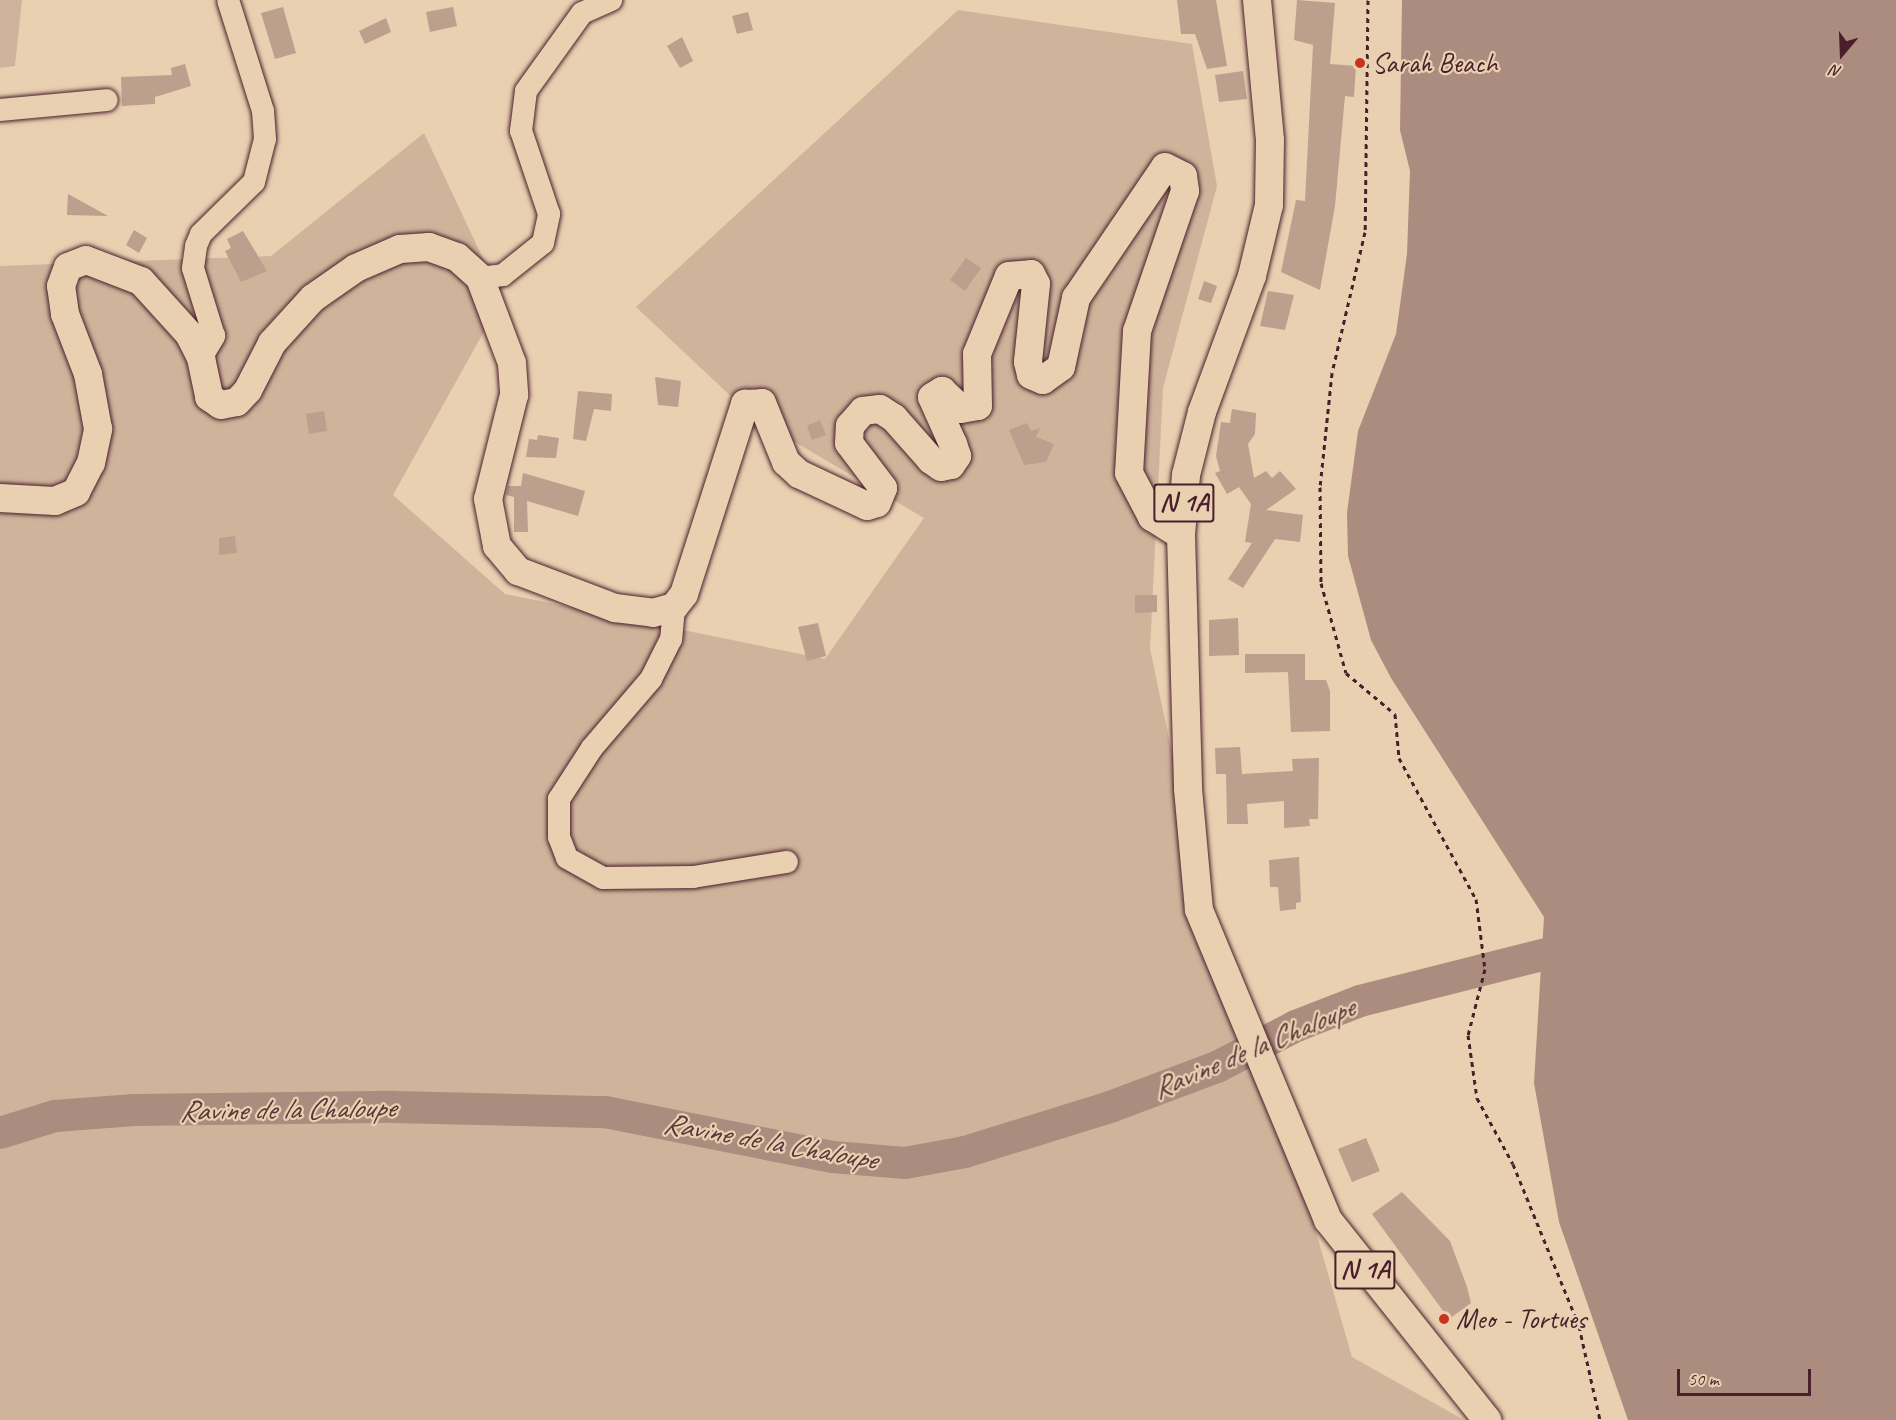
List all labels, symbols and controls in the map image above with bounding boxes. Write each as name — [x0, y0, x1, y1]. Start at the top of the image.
north arrow — [1812, 24, 1872, 84]
place label: Sarah Beach — [1372, 46, 1496, 80]
marker: Sarah Beach — [1353, 56, 1367, 70]
text: N — [1828, 60, 1844, 82]
road number: N 1A — [1152, 479, 1216, 527]
water label: Ravine de la Chaloupe — [1146, 989, 1360, 1107]
water label: Ravine de la Chaloupe — [178, 1089, 396, 1129]
water label: Ravine de la Chaloupe — [660, 1104, 880, 1178]
road number: N 1A — [1334, 1246, 1396, 1294]
place label: Meo - Tortues — [1456, 1302, 1586, 1336]
marker: Meo - Tortues — [1437, 1312, 1451, 1326]
scale bar — [1680, 1357, 1814, 1395]
text: 50 m — [1688, 1368, 1719, 1390]

